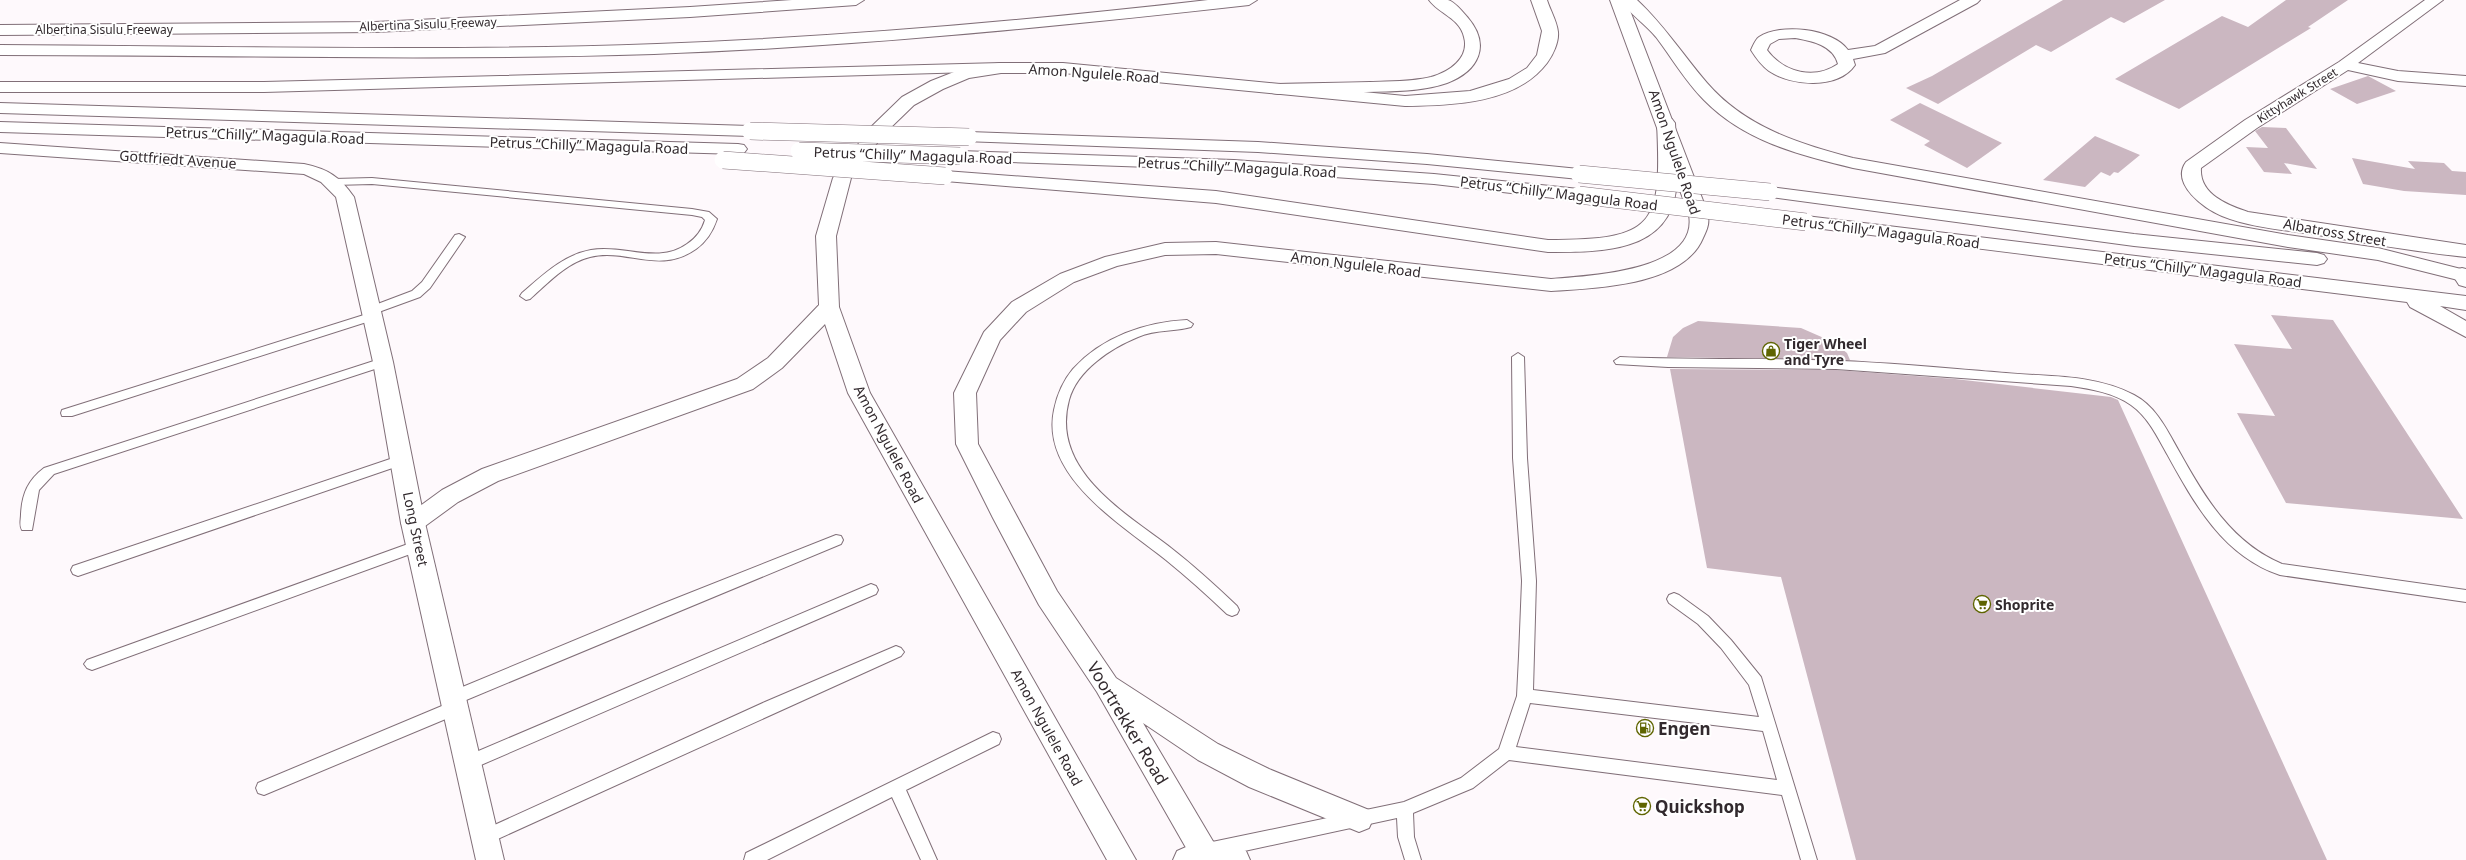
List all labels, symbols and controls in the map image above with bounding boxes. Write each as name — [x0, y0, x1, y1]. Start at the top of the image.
street label: Albertina Sisulu Freeway — [359, 13, 498, 35]
street label: Albertina Sisulu Freeway — [35, 21, 174, 38]
street label: Amon Ngulele Road — [1028, 59, 1160, 87]
street label: Kittyhawk Street — [2254, 63, 2341, 127]
street label: Amon Ngulele Road — [1645, 87, 1705, 217]
street label: Petrus “Chilly” Magagula Road — [165, 122, 365, 148]
street label: Petrus “Chilly” Magagula Road — [489, 132, 689, 158]
street label: Petrus “Chilly” Magagula Road — [813, 142, 1013, 168]
street label: Gottfriedt Avenue — [119, 145, 237, 173]
street label: Petrus “Chilly” Magagula Road — [1137, 152, 1337, 182]
street label: Petrus “Chilly” Magagula Road — [1459, 171, 1659, 215]
street label: Petrus “Chilly” Magagula Road — [1781, 209, 1981, 253]
street label: Albatross Street — [2282, 214, 2388, 250]
street label: Amon Ngulele Road — [1290, 247, 1422, 281]
street label: Petrus “Chilly” Magagula Road — [2103, 248, 2303, 292]
place label: Tiger Wheel and Tyre — [1784, 334, 1867, 369]
shop icon: Tiger Wheel and Tyre — [1761, 341, 1781, 361]
street label: Amon Ngulele Road — [850, 382, 928, 506]
street label: Long Street — [399, 490, 433, 568]
supermarket icon: Shoprite — [1972, 594, 1992, 614]
place label: Shoprite — [1995, 595, 2054, 614]
street label: Voortrekker Road — [1082, 657, 1174, 789]
street label: Amon Ngulele Road — [1007, 665, 1087, 789]
place label: Engen — [1658, 717, 1711, 740]
fuel station icon: Engen — [1635, 718, 1655, 738]
place label: Quickshop — [1655, 795, 1745, 818]
supermarket icon: Quickshop — [1632, 796, 1652, 816]

